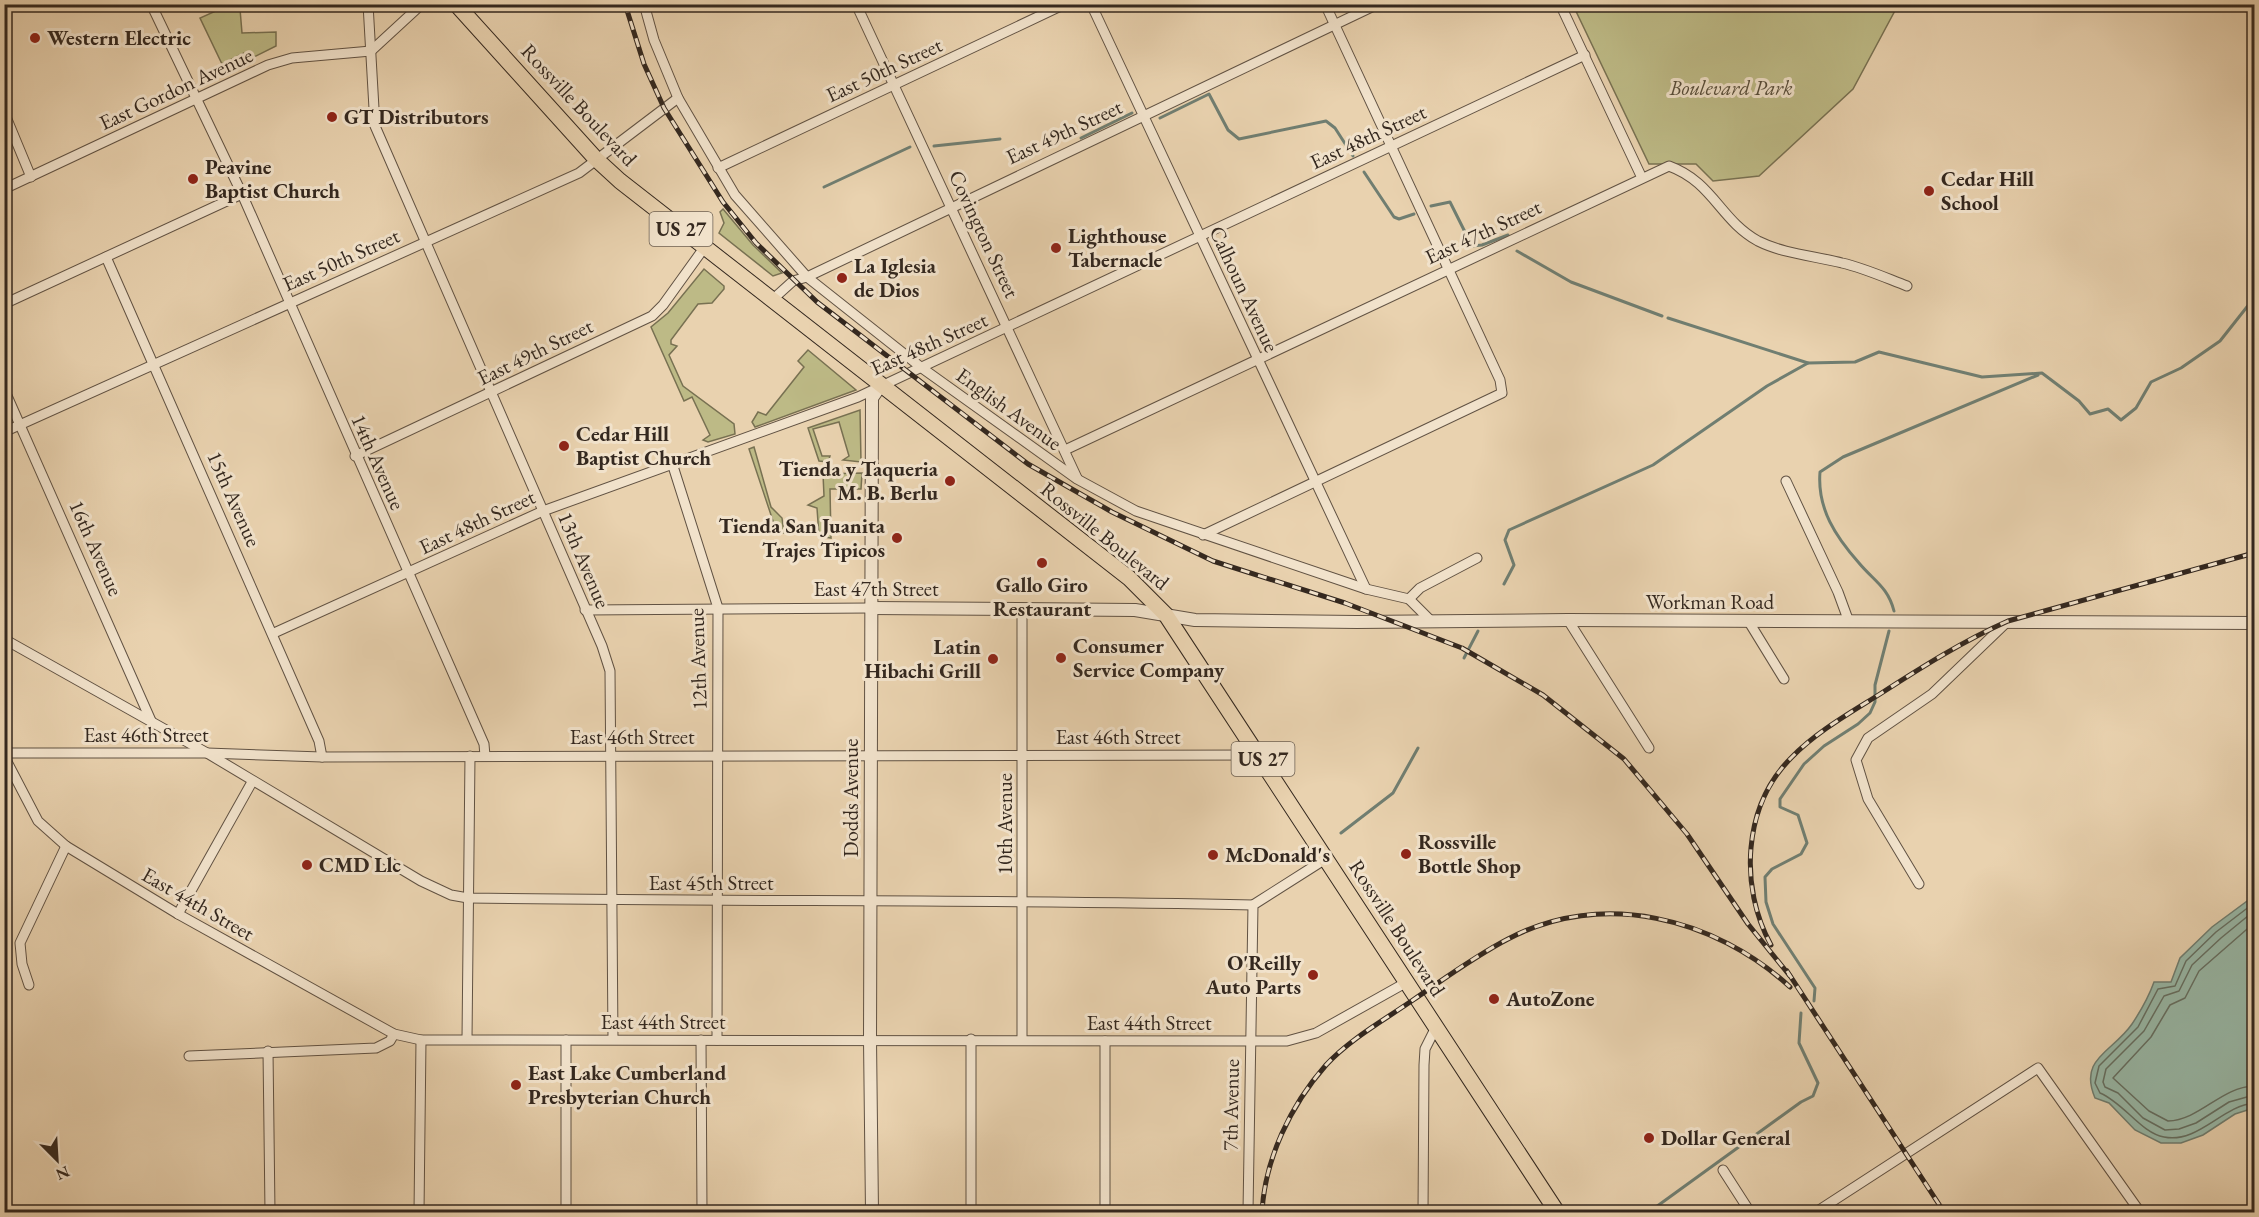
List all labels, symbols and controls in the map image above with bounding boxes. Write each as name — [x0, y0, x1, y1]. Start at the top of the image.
place label: Western Electric — [47, 24, 191, 51]
marker: Western Electric — [28, 31, 42, 45]
street label: East 50th Street — [821, 31, 947, 108]
street label: Rossville Boulevard — [516, 38, 643, 172]
street label: East Gordon Avenue — [95, 41, 257, 136]
park label: Boulevard Park — [1668, 74, 1793, 101]
street label: East 49th Street — [1001, 93, 1127, 170]
street label: East 48th Street — [1305, 98, 1431, 175]
place label: GT Distributors — [344, 103, 489, 130]
marker: GT Distributors — [325, 110, 339, 124]
place label: Peavine Baptist Church — [205, 153, 340, 204]
place label: Cedar Hill School — [1941, 165, 2034, 216]
street label: Covington Street — [943, 166, 1026, 302]
marker: Peavine Baptist Church — [186, 172, 200, 186]
marker: Cedar Hill School — [1922, 184, 1936, 198]
street label: East 47th Street — [1420, 193, 1546, 270]
road number: US 27 — [650, 212, 712, 246]
street label: Calhoun Avenue — [1203, 221, 1285, 356]
street label: East 50th Street — [278, 222, 404, 297]
place label: Lighthouse Tabernacle — [1068, 222, 1167, 273]
marker: Lighthouse Tabernacle — [1049, 241, 1063, 255]
place label: La Iglesia de Dios — [854, 252, 937, 303]
marker: La Iglesia de Dios — [835, 271, 849, 285]
street label: East 48th Street — [866, 306, 992, 381]
street label: East 49th Street — [473, 312, 597, 391]
street label: English Avenue — [951, 361, 1068, 456]
street label: 14th Avenue — [345, 410, 412, 514]
place label: Cedar Hill Baptist Church — [576, 420, 711, 471]
marker: Cedar Hill Baptist Church — [557, 439, 571, 453]
street label: 15th Avenue — [201, 447, 268, 551]
place label: Tienda y Taqueria M. B. Berlu — [779, 455, 939, 506]
marker: Tienda y Taqueria M. B. Berlu — [943, 474, 957, 488]
street label: Rossville Boulevard — [1036, 476, 1175, 596]
street label: East 48th Street — [414, 483, 540, 560]
street label: 16th Avenue — [63, 496, 130, 600]
street label: 13th Avenue — [552, 508, 617, 612]
place label: Tienda San Juanita Trajes Tipicos — [719, 512, 886, 563]
marker: Tienda San Juanita Trajes Tipicos — [890, 531, 904, 545]
marker: Gallo Giro Restaurant — [1035, 556, 1049, 570]
place label: Gallo Giro Restaurant — [993, 571, 1091, 622]
street label: East 47th Street — [813, 575, 939, 602]
street label: Workman Road — [1646, 588, 1775, 615]
street label: 12th Avenue — [682, 608, 713, 710]
place label: Consumer Service Company — [1073, 632, 1225, 683]
place label: Latin Hibachi Grill — [864, 633, 981, 684]
marker: Consumer Service Company — [1054, 651, 1068, 665]
marker: Latin Hibachi Grill — [986, 652, 1000, 666]
street label: East 46th Street — [83, 721, 209, 748]
street label: East 46th Street — [569, 723, 695, 750]
street label: East 46th Street — [1055, 723, 1181, 750]
street label: Dodds Avenue — [837, 739, 864, 857]
road number: US 27 — [1232, 742, 1294, 776]
street label: 10th Avenue — [991, 773, 1018, 875]
place label: Rossville Bottle Shop — [1418, 828, 1521, 879]
place label: McDonald's — [1225, 841, 1330, 868]
marker: Rossville Bottle Shop — [1399, 847, 1413, 861]
marker: McDonald's — [1206, 848, 1220, 862]
place label: CMD Llc — [319, 851, 401, 878]
street label: Rossville Boulevard — [1343, 854, 1452, 1002]
marker: CMD Llc — [300, 858, 314, 872]
street label: East 44th Street — [137, 861, 260, 947]
street label: East 45th Street — [648, 869, 774, 896]
place label: O'Reilly Auto Parts — [1205, 949, 1302, 1000]
marker: O'Reilly Auto Parts — [1306, 968, 1320, 982]
place label: AutoZone — [1505, 985, 1595, 1012]
marker: AutoZone — [1487, 992, 1501, 1006]
street label: East 44th Street — [600, 1008, 726, 1035]
street label: East 44th Street — [1086, 1009, 1212, 1036]
place label: East Lake Cumberland Presbyterian Church — [528, 1059, 727, 1110]
street label: 7th Avenue — [1216, 1059, 1245, 1151]
marker: East Lake Cumberland Presbyterian Church — [509, 1078, 523, 1092]
place label: Dollar General — [1661, 1124, 1791, 1151]
north arrow — [27, 1130, 87, 1190]
marker: Dollar General — [1642, 1131, 1656, 1145]
text: N — [53, 1161, 73, 1185]

